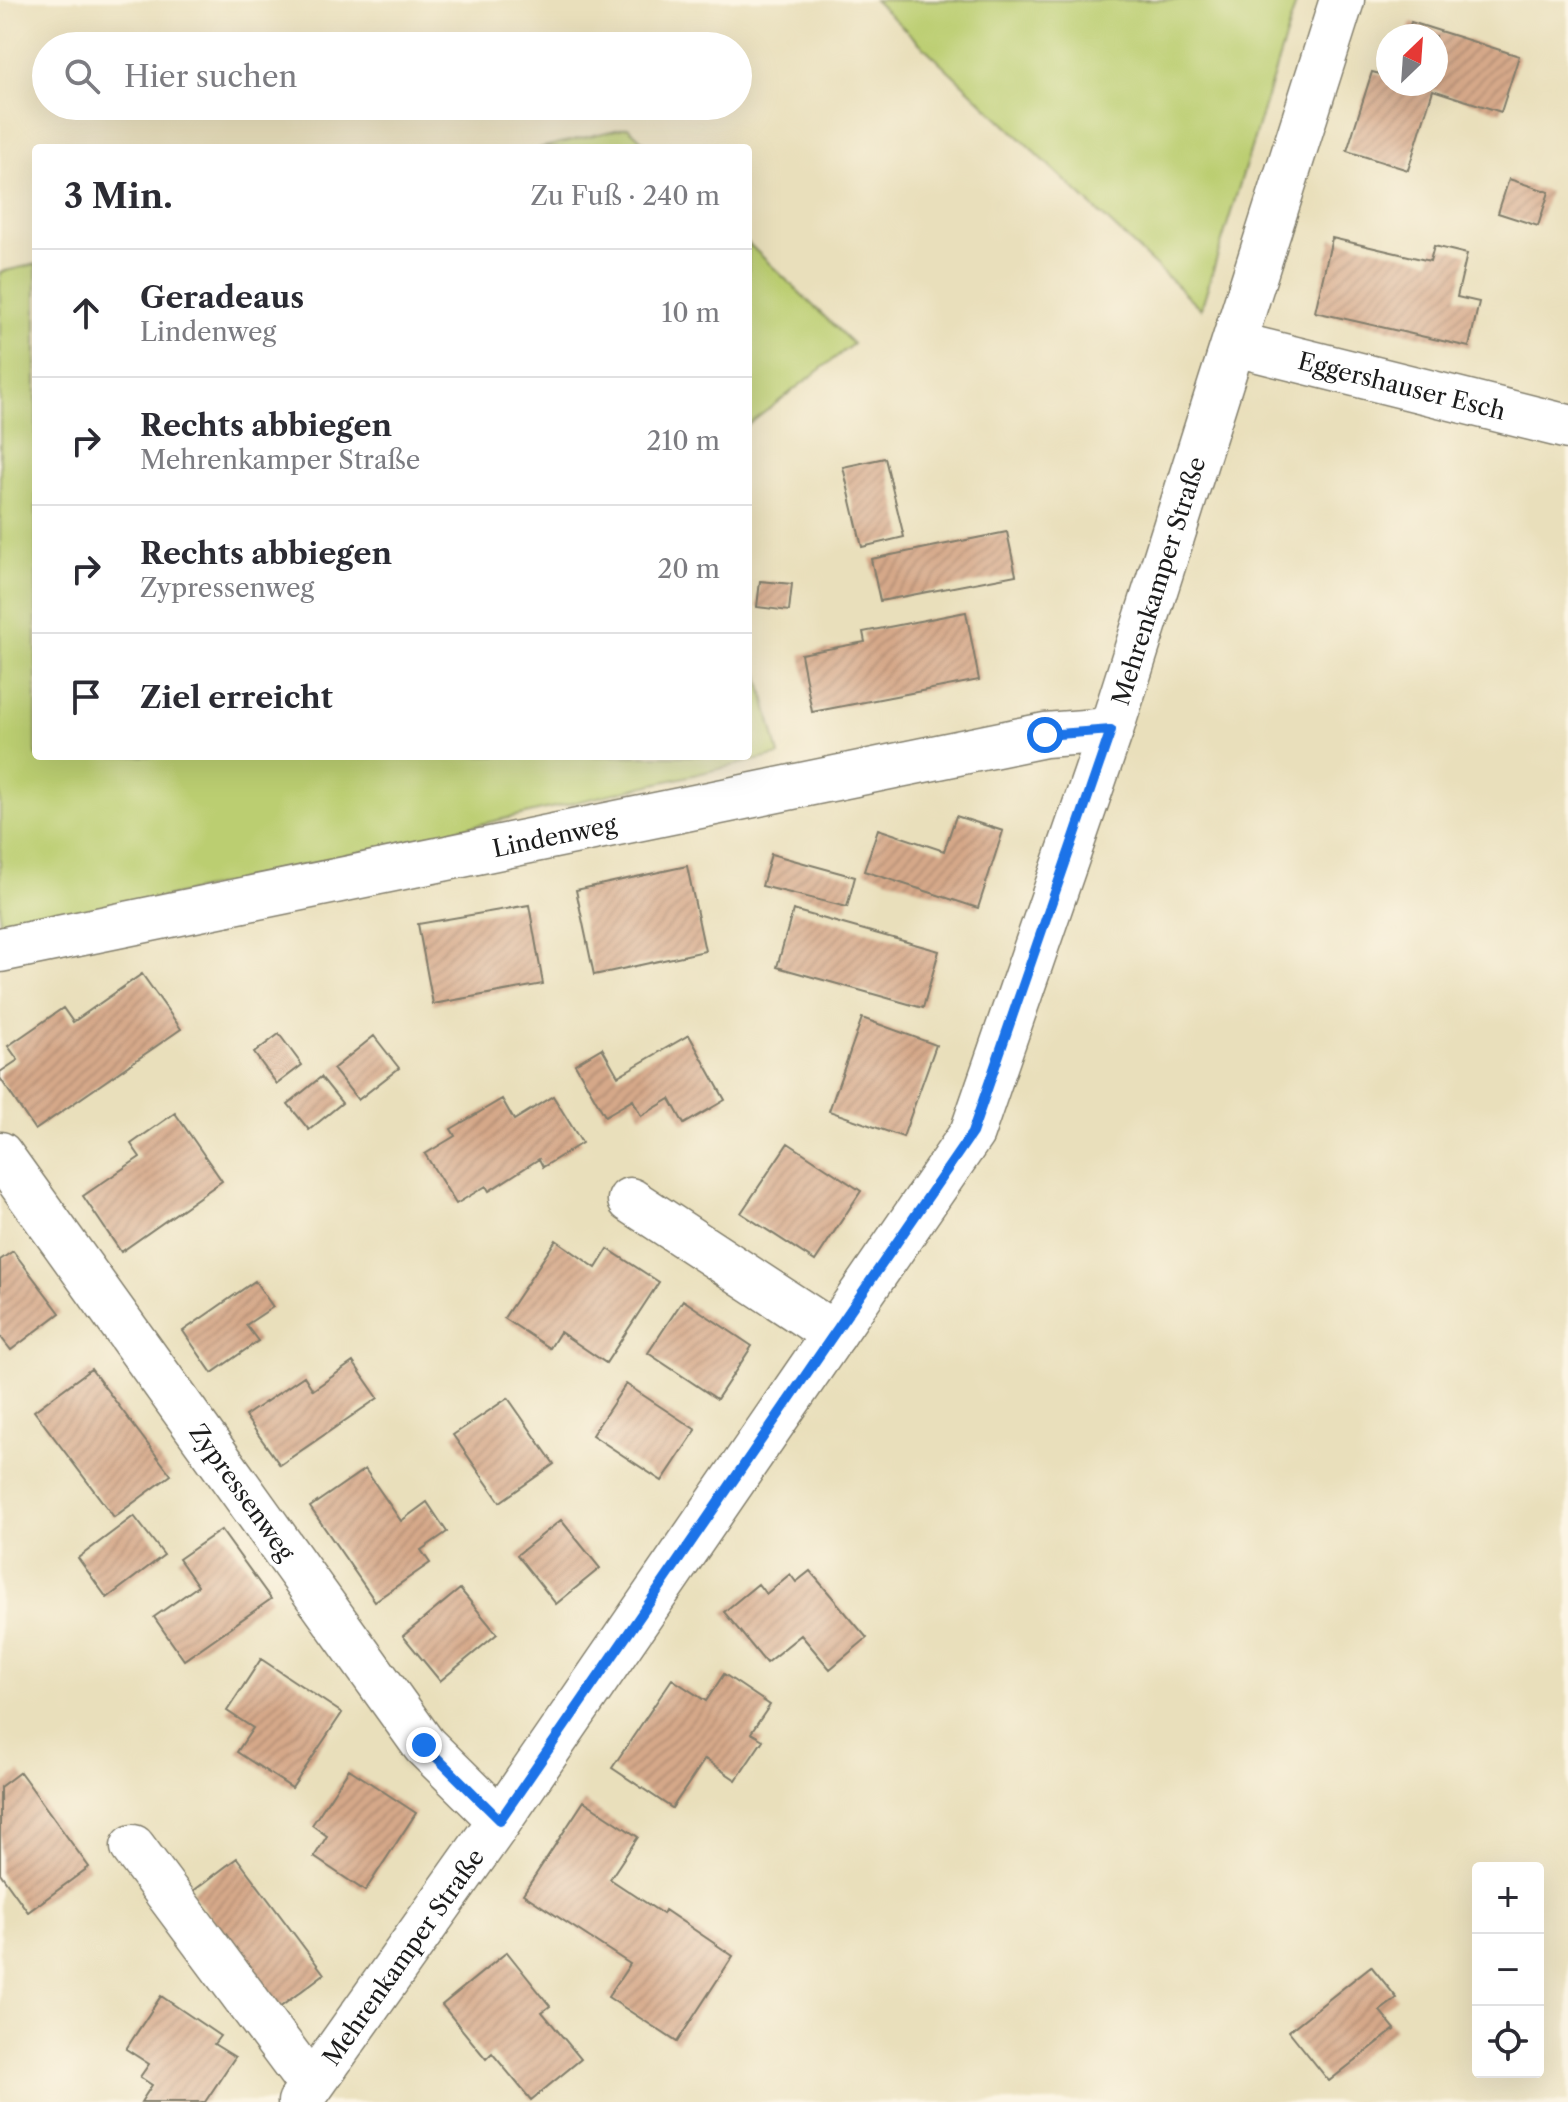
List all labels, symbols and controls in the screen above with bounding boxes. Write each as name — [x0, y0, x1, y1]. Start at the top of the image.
north arrow — [1376, 24, 1448, 96]
search box — [32, 32, 752, 120]
icon: search — [60, 54, 104, 98]
text: Hier suchen — [124, 58, 297, 95]
text: 3 Min. — [64, 175, 173, 217]
text: Zu Fuß · 240 m — [530, 180, 720, 212]
text: Geradeaus — [140, 279, 304, 316]
icon: ahead — [64, 291, 108, 335]
text: 10 m — [661, 297, 720, 329]
text: Lindenweg — [140, 316, 276, 348]
street label: Eggershauser Esch — [1295, 346, 1509, 425]
text: Rechts abbiegen — [140, 407, 392, 444]
icon: right — [64, 419, 108, 463]
text: 210 m — [647, 425, 720, 457]
text: Mehrenkamper Straße — [140, 444, 420, 476]
street label: Mehrenkamper Straße — [1105, 453, 1211, 709]
text: Rechts abbiegen — [140, 535, 392, 572]
icon: right — [64, 547, 108, 591]
text: 20 m — [657, 553, 720, 585]
text: Zypressenweg — [140, 572, 314, 604]
icon: arrive — [64, 675, 108, 719]
text: Ziel erreicht — [140, 679, 333, 716]
route start — [1027, 717, 1063, 753]
street label: Lindenweg — [490, 809, 619, 863]
street label: Zypressenweg — [184, 1418, 301, 1566]
route end — [406, 1727, 442, 1763]
street label: Mehrenkamper Straße — [316, 1843, 490, 2071]
map controls — [1472, 1862, 1544, 2078]
button: + — [1472, 1862, 1544, 1934]
button: − — [1472, 1934, 1544, 2006]
button: locate — [1472, 2006, 1544, 2078]

